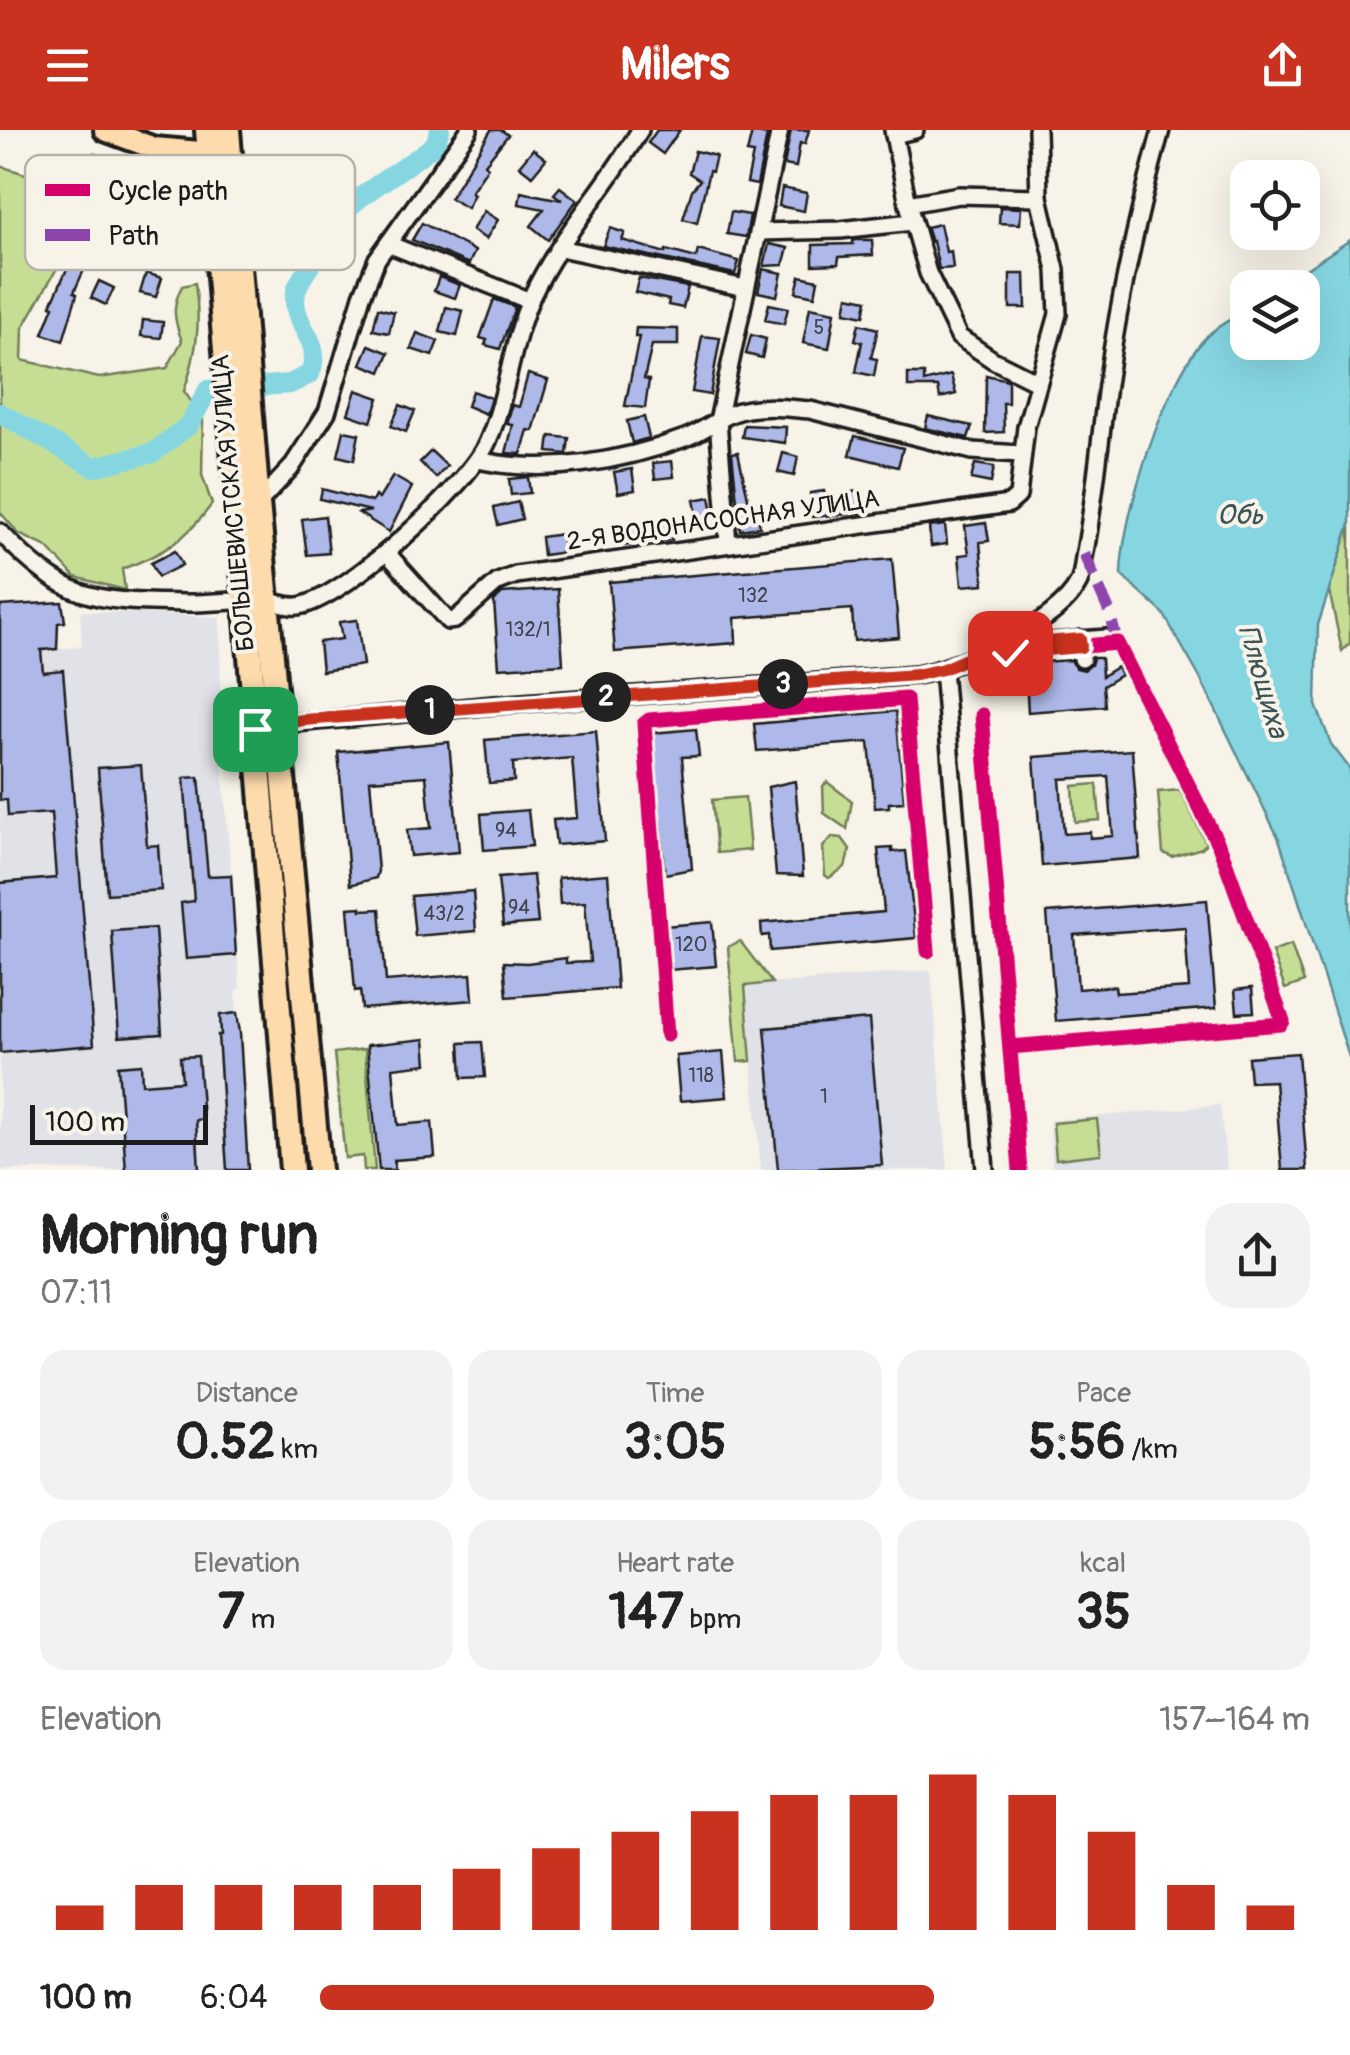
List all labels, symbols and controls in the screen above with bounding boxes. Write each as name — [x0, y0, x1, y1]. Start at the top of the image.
text: Milers — [620, 37, 730, 93]
icon: menu — [40, 38, 95, 93]
icon: share — [1255, 38, 1310, 93]
legend — [25, 155, 355, 270]
map controls — [1230, 160, 1320, 360]
button: locate — [1230, 160, 1320, 250]
text: Cycle path — [108, 174, 228, 209]
text: Path — [108, 219, 159, 254]
button: layers — [1230, 270, 1320, 360]
house number: 5 — [814, 315, 824, 340]
street label: БОЛЬШЕВИСТСКАЯ УЛИЦА — [205, 353, 262, 652]
street label: 2-Я ВОДОНАСОСНАЯ УЛИЦА — [565, 483, 881, 558]
water label: Обь — [1217, 498, 1263, 533]
house number: 132 — [738, 583, 768, 608]
pin — [968, 611, 1053, 696]
house number: 132/1 — [505, 617, 551, 642]
water label: Плющиха — [1230, 621, 1296, 744]
icon: check — [983, 626, 1038, 681]
pin: 3 — [758, 659, 808, 709]
text: 3 — [775, 666, 791, 701]
pin: 2 — [581, 672, 631, 722]
text: 2 — [598, 679, 614, 714]
pin: 1 — [405, 685, 455, 735]
pin — [213, 687, 298, 772]
text: 1 — [425, 692, 435, 727]
icon: arrive — [228, 702, 283, 757]
house number: 94 — [495, 818, 517, 843]
house number: 94 — [508, 895, 530, 920]
house number: 43/2 — [423, 901, 465, 926]
house number: 120 — [675, 932, 707, 957]
house number: 118 — [688, 1063, 714, 1088]
house number: 1 — [820, 1084, 828, 1109]
scale bar — [30, 1100, 208, 1144]
text: 100 m — [45, 1105, 125, 1140]
text: Morning run — [40, 1201, 318, 1270]
button: share — [1205, 1203, 1310, 1308]
text: 07:11 — [40, 1273, 112, 1313]
text: Distance — [195, 1376, 298, 1411]
text: Time — [646, 1376, 704, 1411]
text: Pace — [1076, 1376, 1131, 1411]
text: 0.52 — [175, 1411, 275, 1474]
text: 3:05 — [624, 1411, 726, 1474]
text: 5:56 — [1029, 1411, 1125, 1474]
text: km — [275, 1432, 318, 1467]
text: /km — [1125, 1432, 1178, 1467]
text: Elevation — [193, 1546, 300, 1581]
text: Heart rate — [616, 1546, 734, 1581]
text: kcal — [1081, 1546, 1126, 1581]
text: 7 — [218, 1581, 244, 1644]
text: 147 — [609, 1581, 684, 1644]
text: 35 — [1076, 1581, 1131, 1644]
text: m — [244, 1602, 275, 1637]
text: bpm — [684, 1602, 741, 1637]
text: Elevation — [40, 1700, 162, 1740]
text: 157–164 m — [1159, 1700, 1310, 1740]
text: 100 m — [40, 1978, 132, 2018]
text: 6:04 — [200, 1978, 268, 2018]

